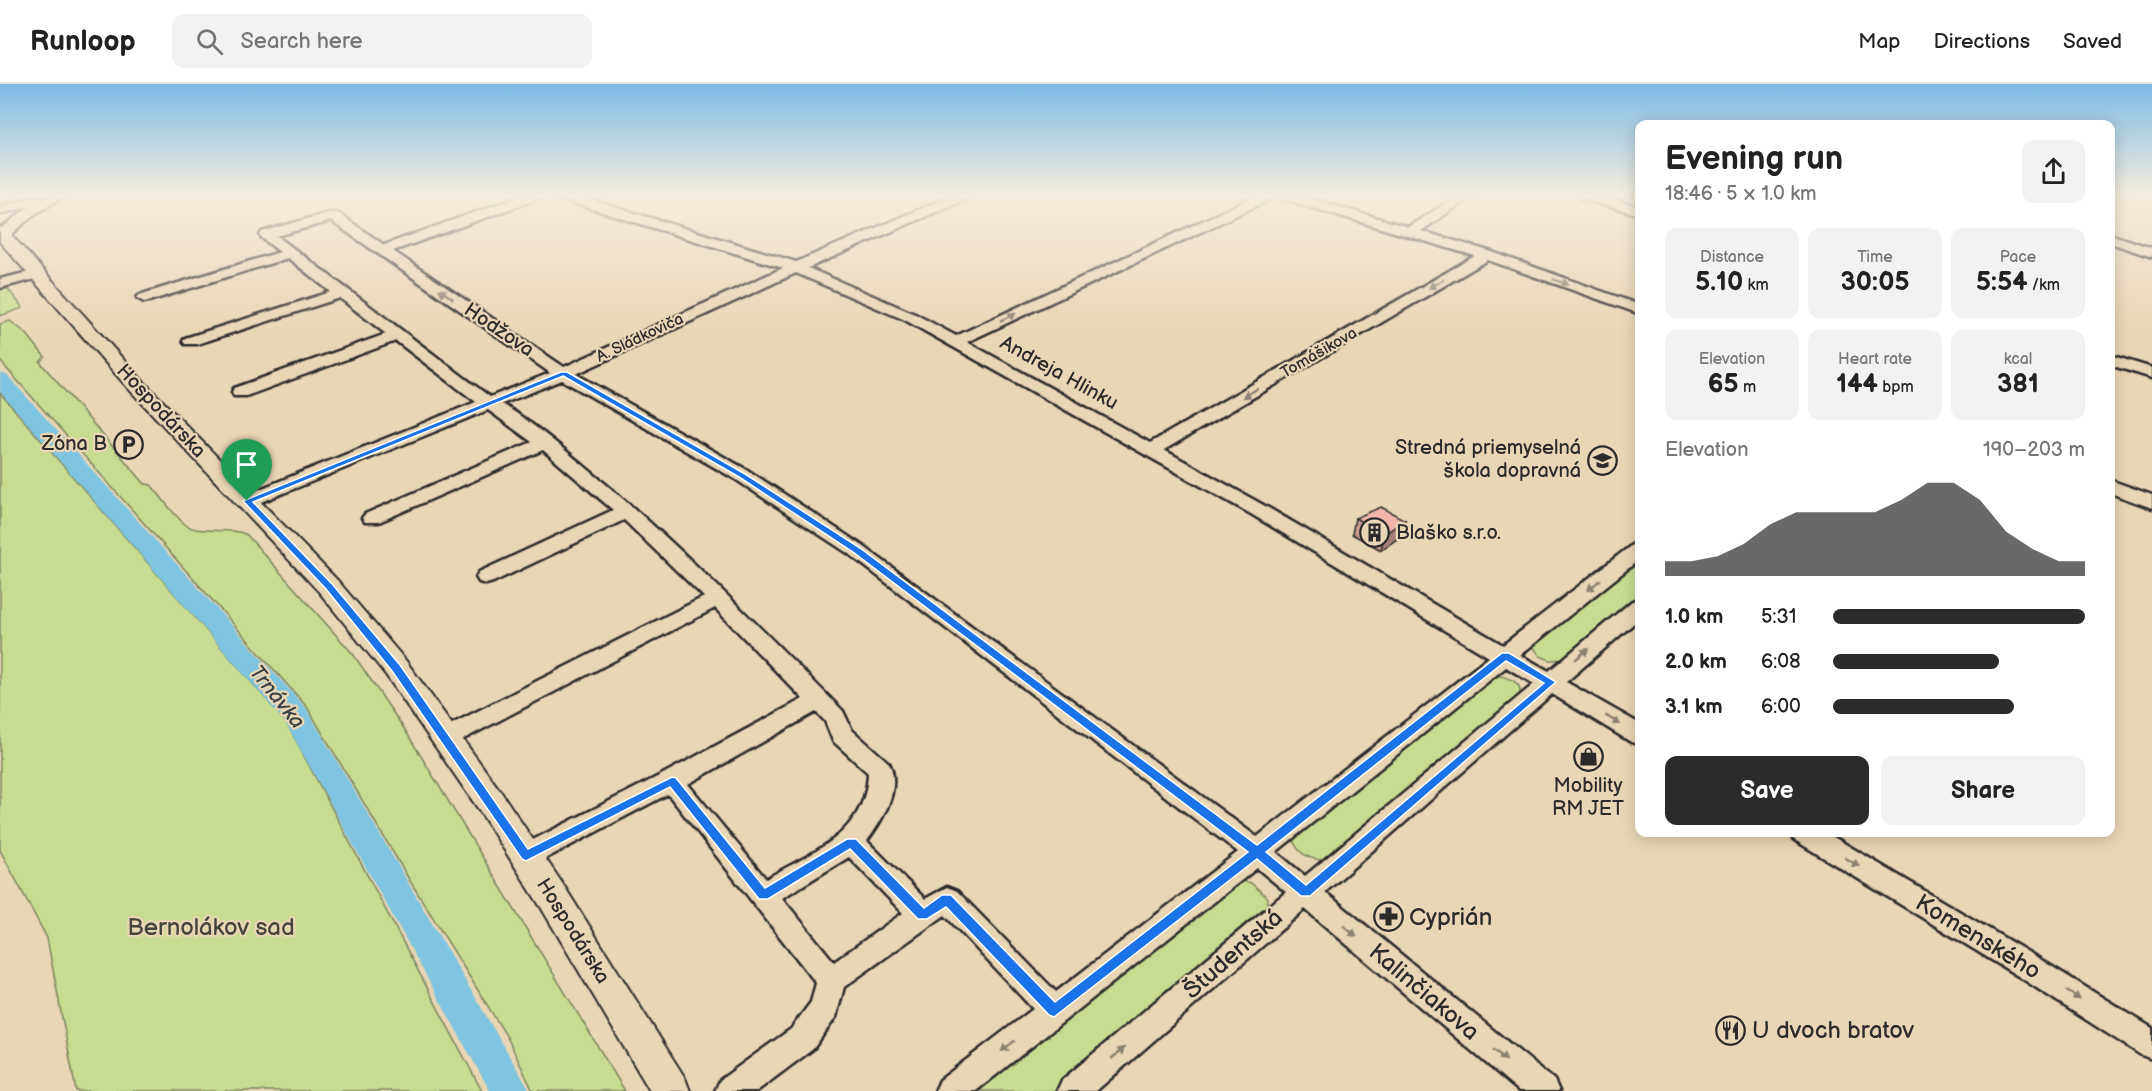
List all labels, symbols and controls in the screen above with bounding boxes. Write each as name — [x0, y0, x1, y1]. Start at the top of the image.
search box — [172, 14, 592, 68]
text: Runloop — [30, 25, 136, 58]
icon: search — [193, 25, 226, 58]
text: Search here — [241, 28, 362, 55]
text: Map — [1858, 29, 1901, 54]
text: Directions — [1934, 29, 2030, 54]
text: Saved — [2063, 29, 2122, 54]
text: Evening run — [1665, 139, 1843, 179]
button: share — [2022, 140, 2085, 203]
text: 18:46 · 5 × 1.0 km — [1665, 182, 1817, 206]
text: Distance — [1700, 248, 1764, 267]
text: Time — [1857, 248, 1893, 267]
text: Pace — [2000, 248, 2036, 267]
text: 5.10 — [1695, 267, 1743, 298]
text: 30:05 — [1841, 267, 1909, 298]
text: 5:54 — [1976, 267, 2027, 298]
text: km — [1743, 276, 1769, 295]
text: /km — [2027, 276, 2060, 295]
one-way arrow — [1552, 277, 1570, 287]
one-way arrow — [1428, 279, 1445, 289]
one-way arrow — [438, 288, 454, 300]
street label: Hodžova — [459, 298, 539, 362]
street label: A. Sládkoviča — [593, 310, 687, 366]
one-way arrow — [1000, 312, 1017, 321]
street label: Tomášikova — [1277, 324, 1361, 382]
street label: Andreja Hlinku — [996, 331, 1122, 415]
text: Elevation — [1699, 350, 1765, 369]
text: Heart rate — [1838, 350, 1912, 369]
text: kcal — [2004, 350, 2032, 369]
street label: Hospodárska — [111, 359, 211, 463]
text: 65 — [1708, 369, 1739, 400]
text: 144 — [1836, 369, 1878, 400]
text: 381 — [1997, 369, 2039, 400]
text: m — [1739, 378, 1756, 397]
text: bpm — [1878, 378, 1914, 397]
one-way arrow — [1241, 388, 1258, 398]
parking icon: Zóna B — [112, 428, 144, 460]
place label: Zóna B — [41, 432, 107, 456]
place label: Stredná priemyselná škola dopravná — [1395, 436, 1581, 483]
text: Elevation — [1665, 438, 1748, 462]
text: 190–203 m — [1983, 438, 2085, 462]
pin — [221, 439, 272, 501]
school or university icon: Stredná priemyselná škola dopravná — [1586, 444, 1618, 476]
icon: arrive — [230, 448, 263, 481]
building icon: Blaško s.r.o. — [1359, 517, 1391, 549]
place label: Blaško s.r.o. — [1396, 521, 1501, 545]
one-way arrow — [1586, 578, 1602, 591]
text: 1.0 km — [1665, 605, 1723, 629]
text: 5:31 — [1761, 605, 1797, 629]
one-way arrow — [1574, 648, 1590, 661]
text: 2.0 km — [1665, 650, 1727, 674]
text: 6:08 — [1761, 650, 1801, 674]
water label: Trnávka — [244, 660, 310, 734]
text: 3.1 km — [1665, 695, 1722, 719]
text: 6:00 — [1761, 695, 1801, 719]
one-way arrow — [1605, 714, 1621, 725]
shop icon: Mobility RM JET — [1572, 740, 1604, 772]
button: Save — [1665, 756, 1869, 825]
button: Share — [1881, 756, 2085, 825]
place label: Mobility RM JET — [1552, 774, 1624, 821]
one-way arrow — [1844, 857, 1860, 868]
street label: Hospodárska — [531, 874, 615, 988]
street label: Komenského — [1910, 888, 2046, 986]
pharmacy icon: Cyprián — [1372, 901, 1404, 933]
street label: Študentská — [1177, 903, 1289, 1005]
place label: Cyprián — [1409, 903, 1492, 932]
park label: Bernolákov sad — [127, 913, 295, 942]
one-way arrow — [1342, 924, 1358, 937]
street label: Kalinčiakova — [1363, 937, 1485, 1047]
one-way arrow — [2065, 990, 2082, 1001]
restaurant icon: U dvoch bratov — [1715, 1014, 1747, 1046]
place label: U dvoch bratov — [1752, 1016, 1915, 1045]
one-way arrow — [1000, 1040, 1016, 1053]
one-way arrow — [1110, 1047, 1125, 1060]
one-way arrow — [1492, 1049, 1508, 1062]

